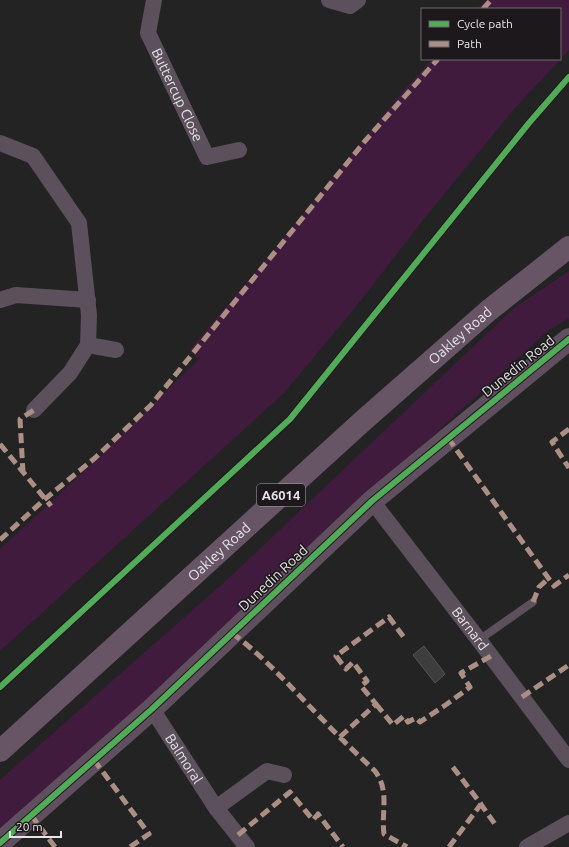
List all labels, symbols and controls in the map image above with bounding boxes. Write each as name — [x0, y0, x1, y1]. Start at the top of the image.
legend — [421, 8, 561, 60]
text: Cycle path — [457, 17, 513, 30]
text: Path — [457, 37, 482, 50]
street label: Buttercup Close — [148, 46, 206, 144]
street label: Oakley Road — [425, 303, 495, 367]
street label: Dunedin Road — [479, 332, 557, 400]
road number: A6014 — [257, 484, 305, 506]
street label: Oakley Road — [184, 519, 254, 584]
street label: Dunedin Road — [235, 542, 311, 614]
street label: Barnard — [449, 604, 492, 653]
street label: Balmoral — [162, 731, 206, 787]
scale bar — [10, 813, 61, 839]
text: 20 m — [16, 820, 43, 833]

